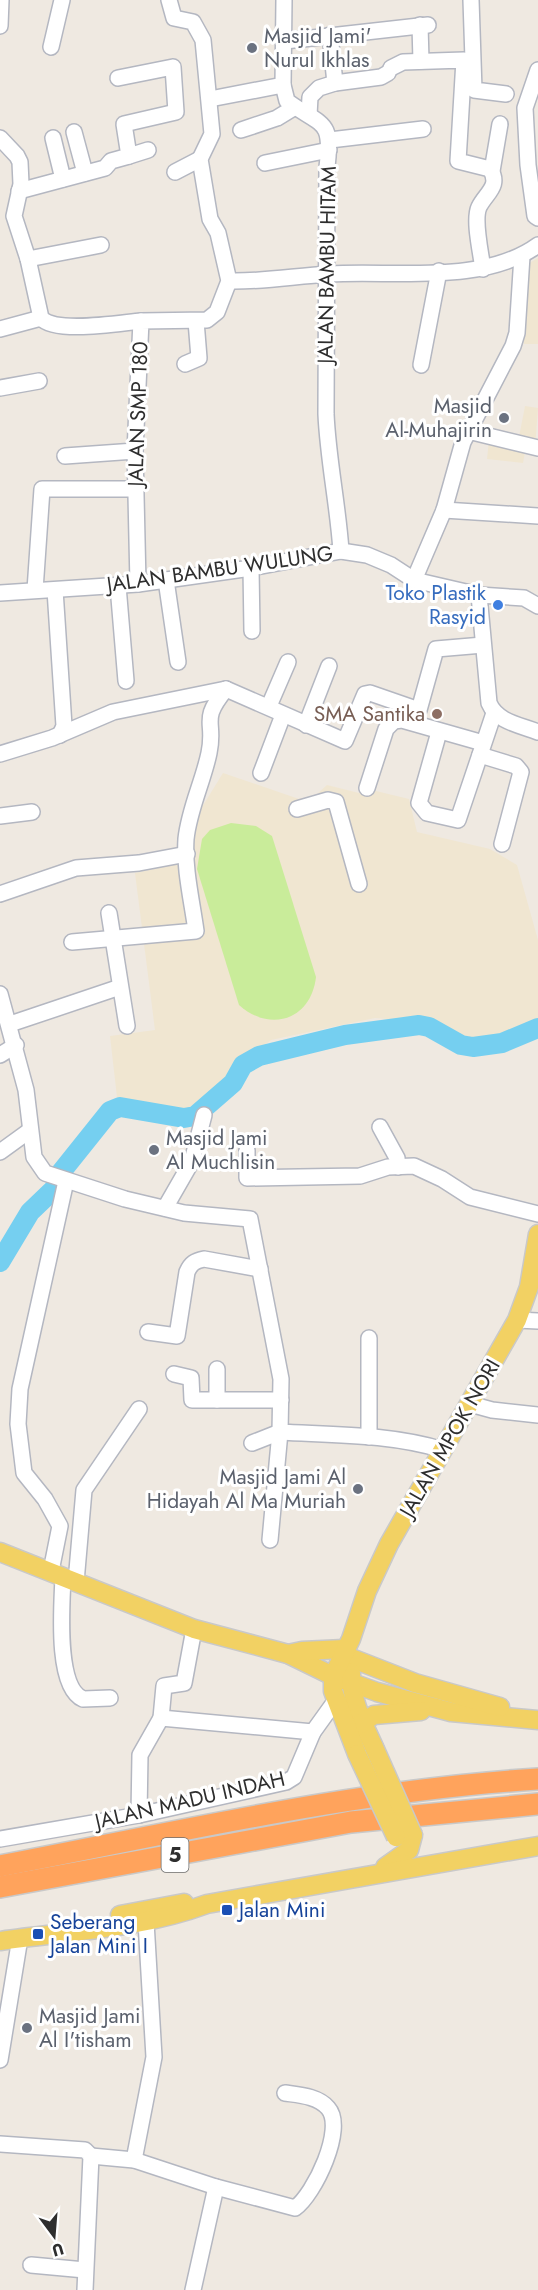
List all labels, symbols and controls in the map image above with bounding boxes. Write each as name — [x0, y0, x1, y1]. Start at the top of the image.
place label: Masjid Jami' Nurul Ikhlas — [264, 21, 372, 75]
marker: Masjid Jami' Nurul Ikhlas — [245, 41, 259, 55]
street label: JALAN BAMBU HITAM — [310, 166, 344, 367]
street label: JALAN SMP 180 — [120, 341, 156, 490]
place label: Masjid Al-Muhajirin — [385, 391, 492, 445]
marker: Masjid Al-Muhajirin — [497, 411, 511, 425]
street label: JALAN BAMBU WULUNG — [102, 538, 335, 600]
place label: Toko Plastik Rasyid — [386, 578, 487, 632]
marker: Toko Plastik Rasyid — [491, 598, 505, 612]
place label: SMA Santika — [314, 699, 425, 729]
marker: SMA Santika — [430, 707, 444, 721]
place label: Masjid Jami Al Muchlisin — [166, 1123, 275, 1177]
marker: Masjid Jami Al Muchlisin — [147, 1143, 161, 1157]
street label: JALAN MPOK NORI — [391, 1353, 508, 1525]
place label: Masjid Jami Al Hidayah Al Ma Muriah — [147, 1462, 346, 1516]
marker: Masjid Jami Al Hidayah Al Ma Muriah — [351, 1482, 365, 1496]
street label: JALAN MADU INDAH — [89, 1764, 288, 1837]
road number: 5 — [162, 1838, 188, 1872]
place label: Jalan Mini — [236, 1895, 325, 1925]
marker: Jalan Mini — [220, 1903, 234, 1917]
place label: Seberang Jalan Mini I — [47, 1907, 148, 1961]
marker: Seberang Jalan Mini I — [31, 1927, 45, 1941]
place label: Masjid Jami Al I'tisham — [39, 2001, 141, 2055]
marker: Masjid Jami Al I'tisham — [20, 2021, 34, 2035]
north arrow — [24, 2206, 84, 2266]
text: U — [49, 2237, 67, 2263]

